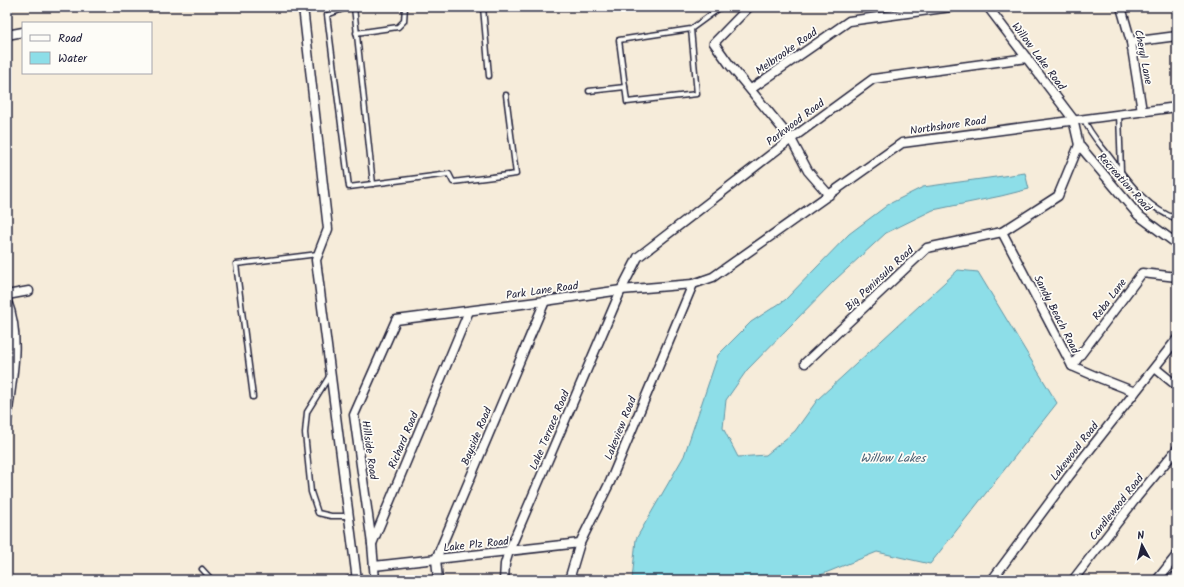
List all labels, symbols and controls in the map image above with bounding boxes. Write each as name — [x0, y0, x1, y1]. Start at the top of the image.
street label: Willow Lake Road — [1007, 19, 1070, 95]
legend — [22, 22, 152, 74]
street label: Melbrooke Road — [752, 23, 822, 80]
street label: Cheryl Lane — [1129, 28, 1157, 86]
text: Road — [58, 29, 83, 48]
text: Water — [58, 49, 88, 68]
street label: Parkwood Road — [763, 94, 829, 151]
street label: Northshore Road — [909, 112, 988, 140]
street label: Recreation Road — [1093, 149, 1156, 217]
street label: Big Peninsula Road — [841, 242, 919, 316]
street label: Sandy Beach Road — [1029, 272, 1084, 357]
street label: Reba Lane — [1088, 275, 1132, 324]
street label: Park Lane Road — [505, 277, 580, 305]
street label: Lake Terrace Road — [525, 387, 575, 473]
street label: Lakeview Road — [600, 393, 642, 463]
street label: Bayside Road — [457, 404, 497, 468]
street label: Richard Road — [384, 409, 424, 472]
street label: Lakewood Road — [1046, 418, 1104, 485]
street label: Hillside Road — [356, 419, 382, 481]
water label: Willow Lakes — [861, 449, 927, 468]
street label: Candlewood Road — [1085, 470, 1149, 545]
north arrow — [1122, 525, 1162, 565]
text: N — [1136, 527, 1145, 545]
street label: Lake Plz Road — [443, 533, 510, 557]

